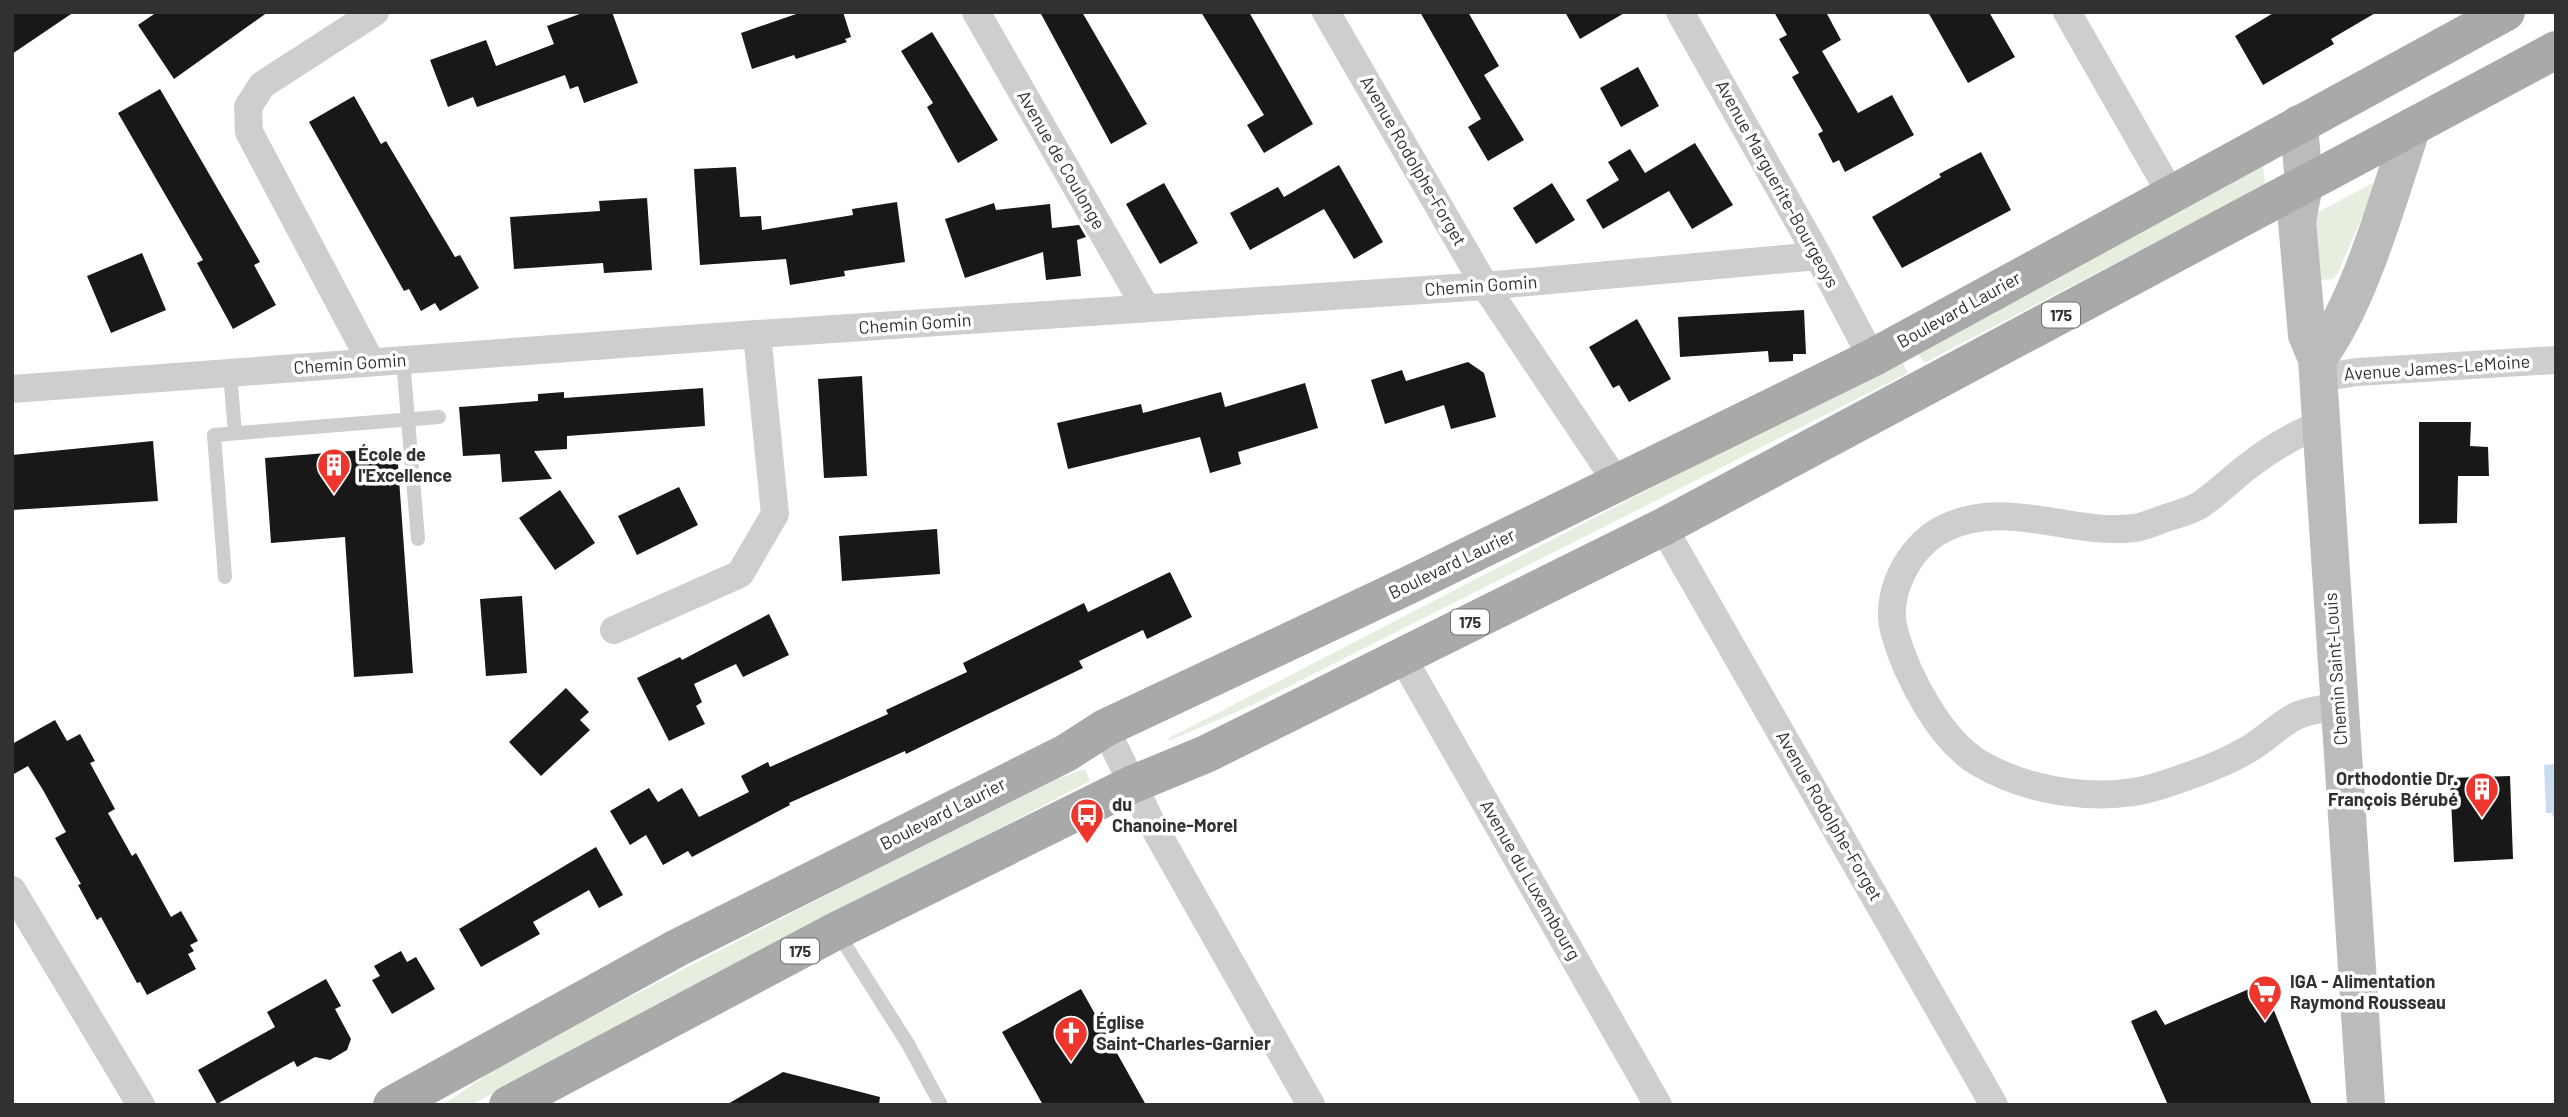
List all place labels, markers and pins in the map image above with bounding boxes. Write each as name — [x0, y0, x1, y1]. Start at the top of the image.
place label: École de l'Excellence — [358, 443, 452, 486]
building icon: École de l'Excellence — [315, 446, 353, 495]
place label: Orthodontie Dr. François Bérubé — [2328, 767, 2458, 810]
building icon: Orthodontie Dr. François Bérubé — [2463, 770, 2501, 819]
place label: du Chanoine-Morel — [1112, 793, 1237, 836]
bus stop icon: du Chanoine-Morel — [1068, 796, 1106, 845]
place label: IGA - Alimentation Raymond Rousseau — [2290, 970, 2446, 1013]
supermarket icon: IGA - Alimentation Raymond Rousseau — [2246, 973, 2284, 1022]
place label: Église Saint-Charles-Garnier — [1096, 1011, 1271, 1054]
church icon: Église Saint-Charles-Garnier — [1052, 1014, 1090, 1063]

